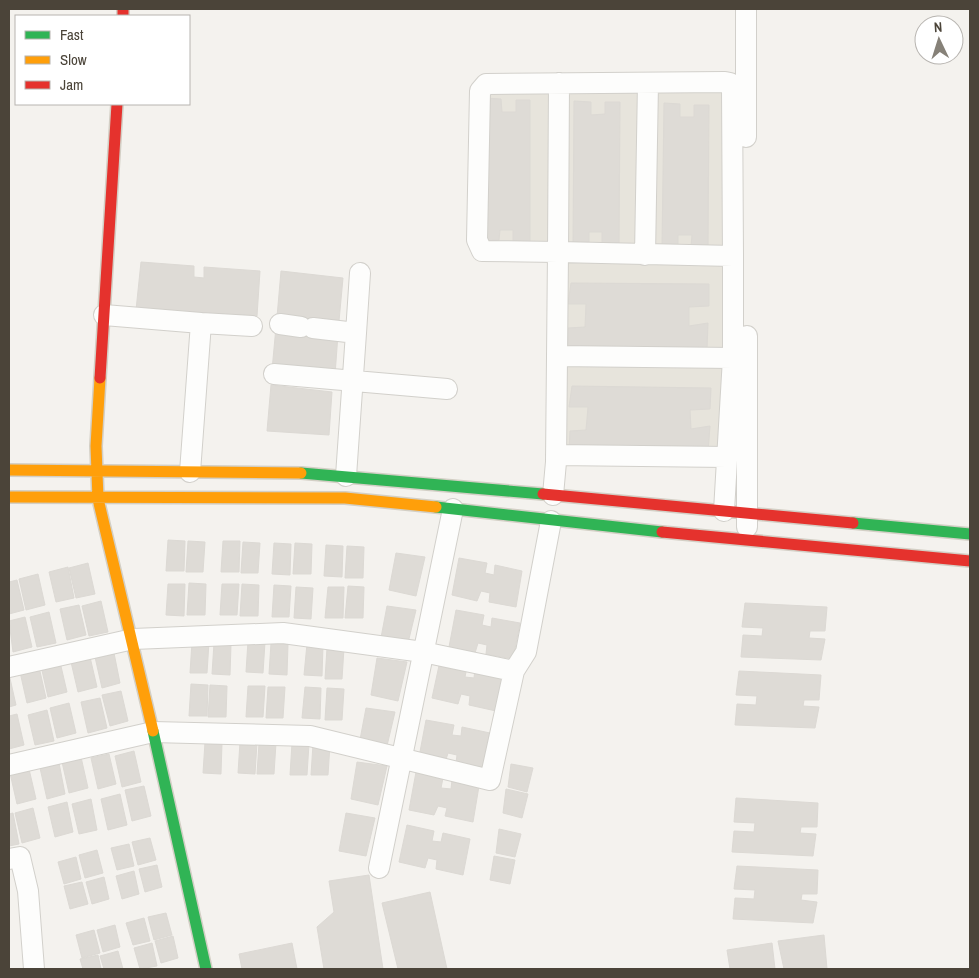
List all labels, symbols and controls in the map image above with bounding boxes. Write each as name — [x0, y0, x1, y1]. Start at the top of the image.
legend — [15, 15, 190, 105]
north arrow — [914, 15, 964, 65]
text: N — [933, 18, 943, 36]
text: Fast — [60, 24, 84, 45]
text: Slow — [60, 49, 87, 70]
text: Jam — [60, 74, 83, 95]

